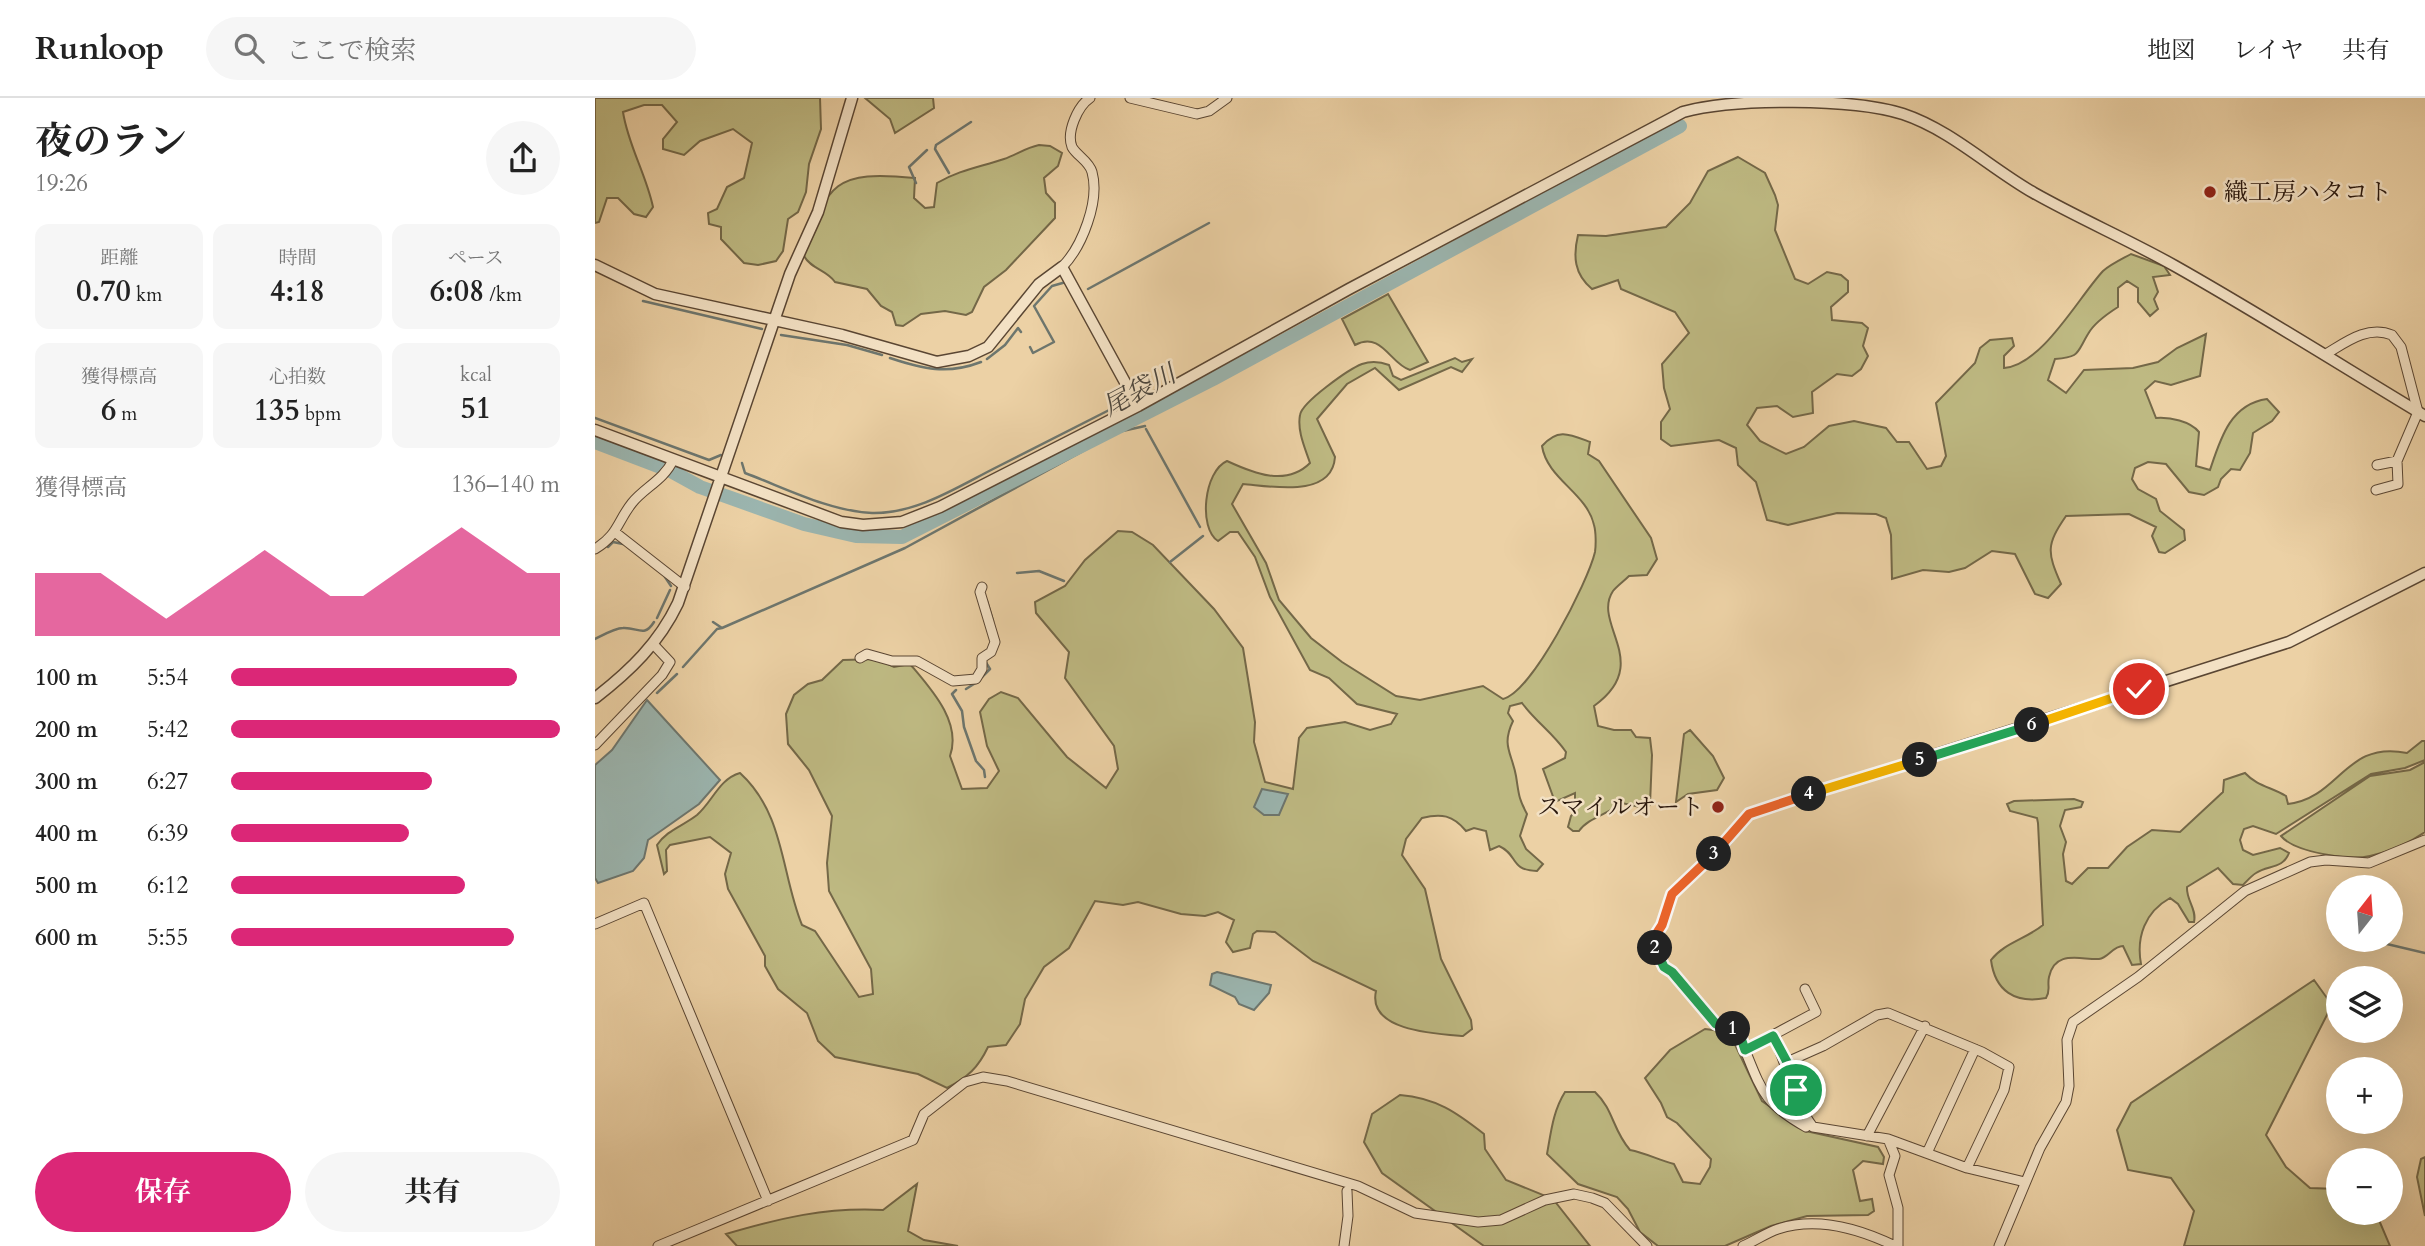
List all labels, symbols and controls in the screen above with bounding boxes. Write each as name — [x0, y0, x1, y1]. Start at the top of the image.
search box — [206, 17, 696, 80]
text: Runloop — [35, 26, 164, 71]
icon: search — [230, 29, 268, 67]
text: ここで検索 — [286, 33, 416, 68]
text: 地図 — [2147, 34, 2195, 67]
text: レイヤ — [2233, 34, 2304, 67]
text: 共有 — [2342, 34, 2390, 67]
text: 夜のラン — [35, 116, 187, 168]
button: share — [486, 121, 560, 195]
text: 19:26 — [35, 168, 88, 199]
place label: 織工房ハタコト — [2224, 176, 2392, 209]
marker: 織工房ハタコト — [2202, 184, 2218, 200]
text: 距離 — [100, 245, 138, 271]
text: 時間 — [278, 245, 317, 271]
text: ペース — [448, 245, 504, 271]
text: 0.70 — [76, 271, 131, 312]
text: 4:18 — [270, 271, 325, 312]
text: 6:08 — [430, 271, 484, 312]
text: km — [131, 282, 162, 308]
text: /km — [484, 282, 522, 308]
water label: 尾袋川 — [1097, 355, 1185, 424]
text: kcal — [460, 362, 492, 388]
text: 獲得標高 — [81, 364, 157, 390]
text: 心拍数 — [269, 364, 326, 390]
text: 51 — [460, 388, 491, 429]
text: 6 — [101, 390, 116, 431]
text: 135 — [254, 390, 300, 431]
text: m — [116, 401, 137, 427]
text: bpm — [300, 401, 341, 427]
text: 136–140 m — [451, 469, 560, 500]
text: 獲得標高 — [35, 472, 127, 503]
pin — [2109, 659, 2169, 719]
text: 100 m — [35, 662, 98, 693]
text: 5:54 — [147, 662, 188, 693]
icon: check — [2120, 670, 2158, 708]
pin: 6 — [2015, 708, 2049, 742]
text: 6 — [2027, 711, 2036, 737]
text: 200 m — [35, 714, 98, 745]
text: 5:42 — [147, 714, 188, 745]
pin: 5 — [1903, 742, 1937, 778]
text: 5 — [1915, 746, 1924, 772]
text: 300 m — [35, 766, 98, 797]
text: 6:27 — [147, 766, 188, 797]
pin: 4 — [1791, 776, 1827, 812]
text: 4 — [1804, 780, 1813, 806]
place label: スマイルオート — [1537, 791, 1704, 824]
marker: スマイルオート — [1710, 799, 1726, 815]
text: 400 m — [35, 818, 98, 849]
text: 6:39 — [147, 818, 188, 849]
pin: 3 — [1697, 836, 1731, 872]
text: 3 — [1709, 840, 1718, 866]
text: 500 m — [35, 870, 98, 901]
text: 6:12 — [147, 870, 188, 901]
north arrow — [2326, 875, 2403, 952]
map controls — [2326, 875, 2403, 1225]
text: 600 m — [35, 922, 98, 953]
text: 5:55 — [147, 922, 188, 953]
pin: 2 — [1637, 930, 1673, 966]
text: 2 — [1650, 934, 1659, 960]
button: layers — [2326, 966, 2403, 1043]
pin: 1 — [1715, 1012, 1751, 1046]
text: 1 — [1728, 1015, 1737, 1041]
button: + — [2326, 1057, 2403, 1134]
pin — [1766, 1060, 1826, 1120]
icon: arrive — [1777, 1071, 1815, 1109]
button: − — [2326, 1148, 2403, 1225]
button: 保存 — [35, 1152, 291, 1232]
button: 共有 — [305, 1152, 560, 1232]

